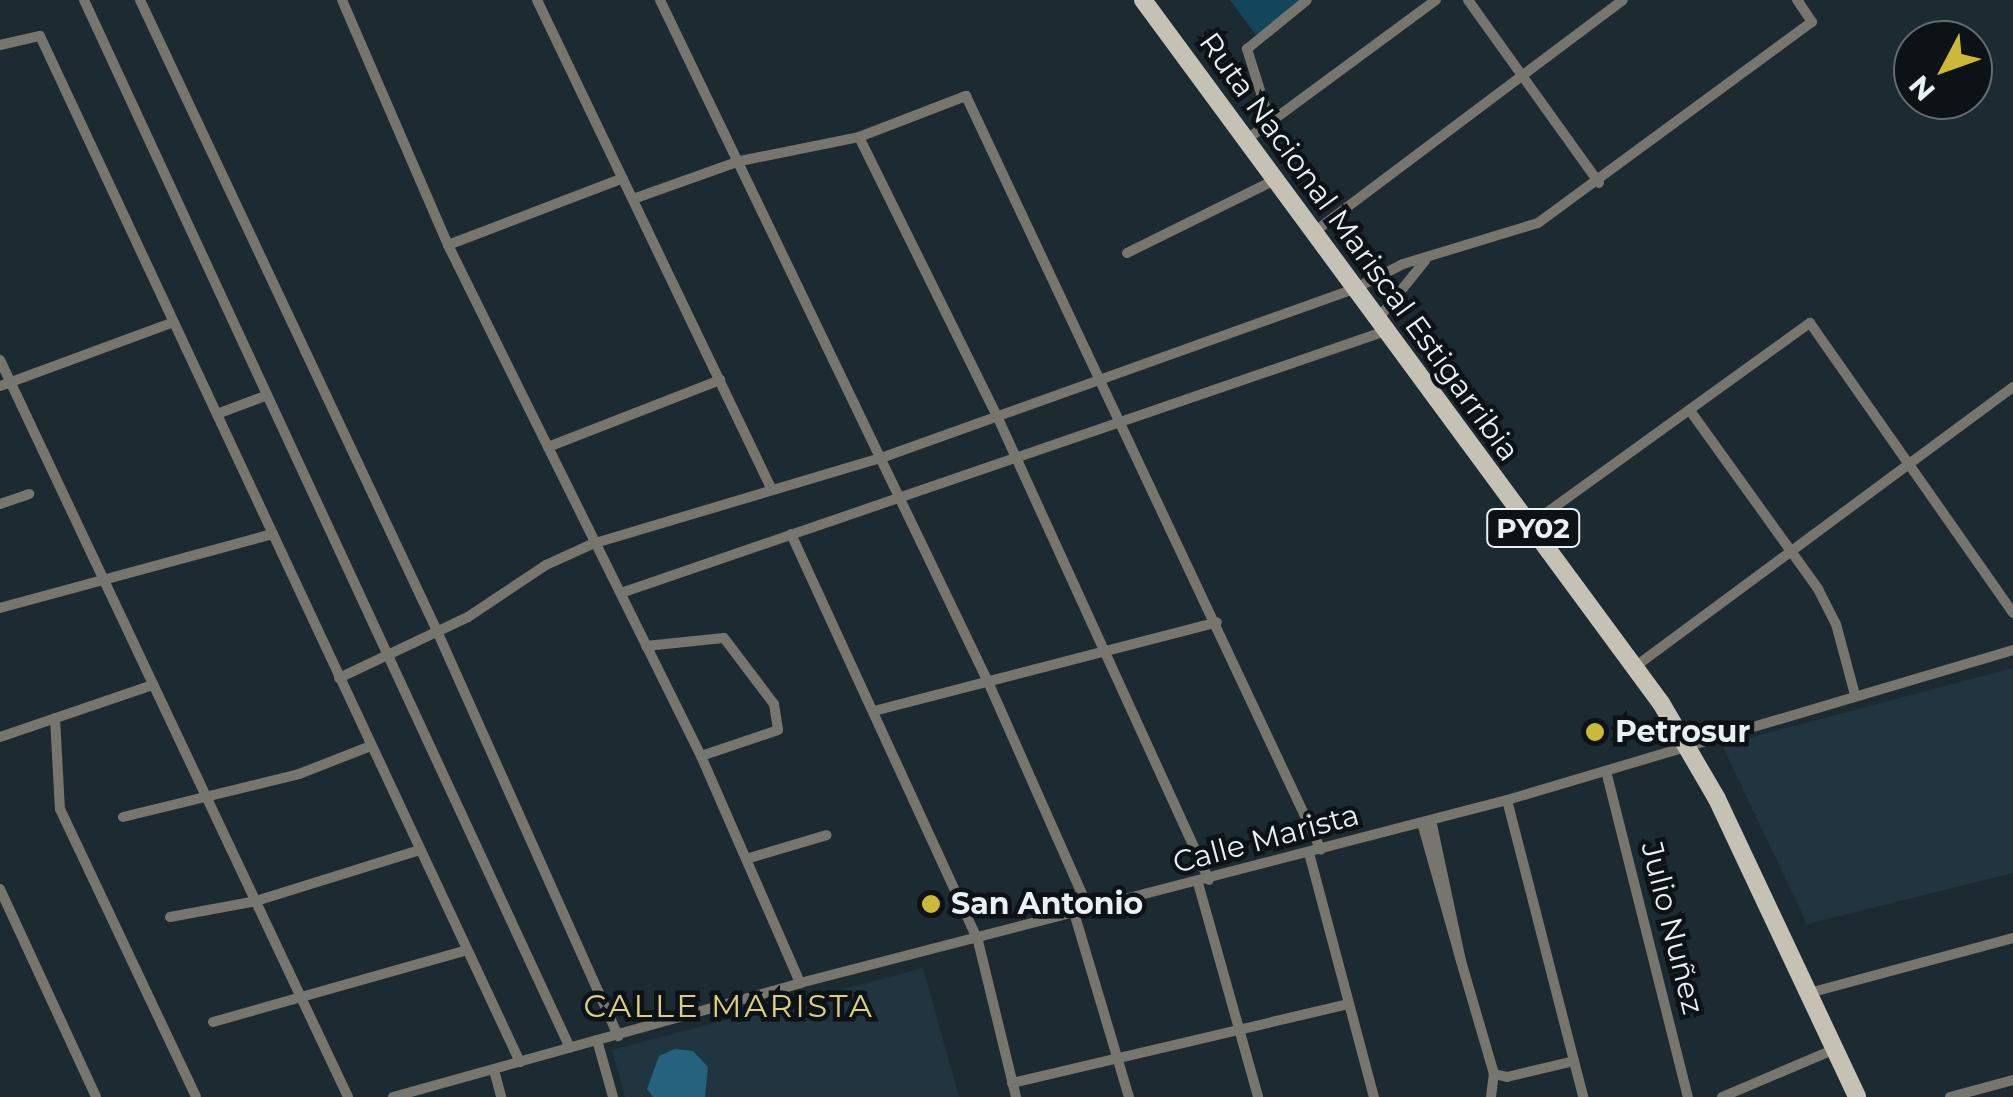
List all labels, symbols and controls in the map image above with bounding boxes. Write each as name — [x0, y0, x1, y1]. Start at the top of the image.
north arrow — [1893, 20, 1993, 120]
street label: Ruta Nacional Mariscal Estigarribia — [1191, 26, 1527, 468]
text: N — [1902, 69, 1942, 108]
road number: PY02 — [1486, 505, 1580, 551]
place label: Petrosur — [1615, 714, 1750, 750]
marker: Petrosur — [1584, 721, 1606, 743]
street label: Calle Marista — [1169, 797, 1363, 881]
street label: Julio Nuñez — [1633, 838, 1711, 1018]
place label: San Antonio — [951, 886, 1143, 922]
marker: San Antonio — [920, 893, 942, 915]
district label: CALLE MARISTA — [584, 987, 874, 1025]

